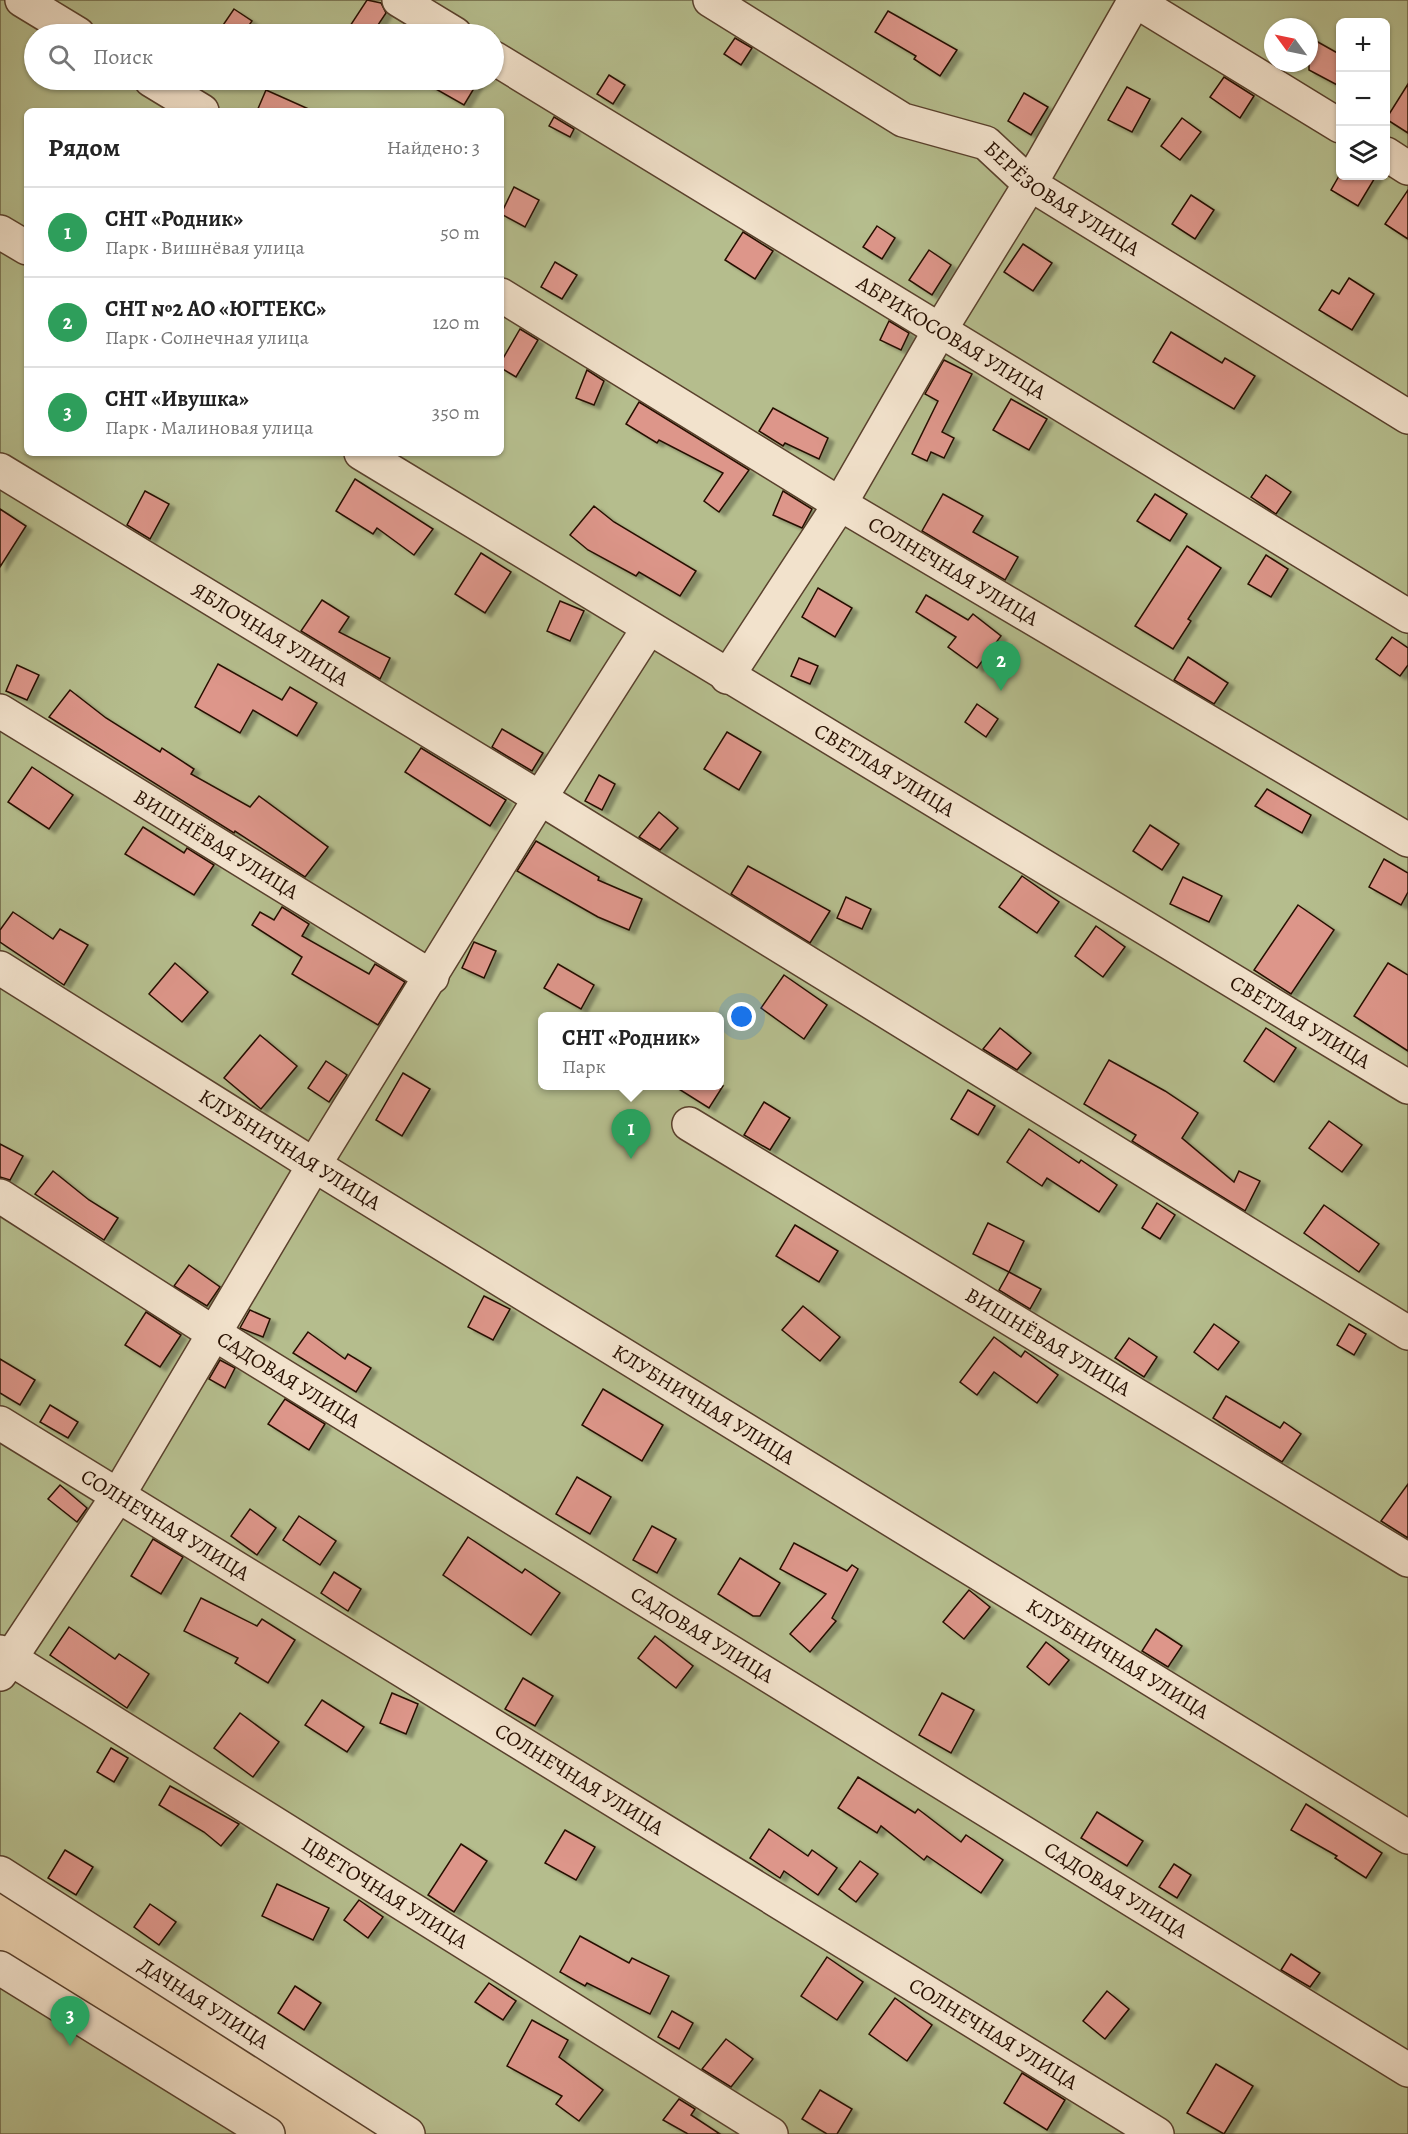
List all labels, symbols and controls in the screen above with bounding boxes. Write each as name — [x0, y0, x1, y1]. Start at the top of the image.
north arrow — [1264, 18, 1318, 72]
map controls — [1336, 18, 1390, 180]
button: + — [1336, 18, 1390, 72]
search box — [24, 24, 504, 90]
icon: search — [45, 41, 78, 74]
text: Поиск — [93, 42, 153, 72]
button: − — [1336, 72, 1390, 126]
button: layers — [1336, 126, 1390, 180]
text: Рядом — [48, 130, 120, 165]
text: Найдено: 3 — [387, 134, 480, 161]
street label: БЕРЁЗОВАЯ УЛИЦА — [978, 134, 1146, 263]
text: СНТ «Родник» — [105, 204, 243, 234]
text: 1 — [64, 219, 71, 246]
text: 50 m — [440, 219, 480, 246]
text: Парк · Вишнёвая улица — [105, 234, 305, 261]
street label: АБРИКОСОВАЯ УЛИЦА — [851, 268, 1052, 406]
text: СНТ №2 АО «ЮГТЕКС» — [105, 294, 326, 324]
text: 2 — [63, 309, 72, 336]
text: 120 m — [432, 309, 480, 336]
text: Парк · Солнечная улица — [105, 324, 309, 351]
text: СНТ «Ивушка» — [105, 384, 249, 414]
text: 3 — [63, 399, 72, 426]
text: 350 m — [432, 399, 480, 426]
text: Парк · Малиновая улица — [105, 414, 314, 441]
street label: СОЛНЕЧНАЯ УЛИЦА — [863, 510, 1044, 633]
street label: ЯБЛОЧНАЯ УЛИЦА — [186, 576, 355, 693]
pin: 2 — [982, 642, 1020, 691]
street label: СВЕТЛАЯ УЛИЦА — [809, 717, 961, 824]
street label: ВИШНЁВАЯ УЛИЦА — [129, 783, 305, 906]
street label: СВЕТЛАЯ УЛИЦА — [1225, 968, 1377, 1076]
your location — [727, 1002, 756, 1031]
popup — [538, 1012, 724, 1090]
text: СНТ «Родник» — [562, 1023, 700, 1053]
text: Парк — [562, 1053, 606, 1080]
street label: КЛУБНИЧНАЯ УЛИЦА — [194, 1082, 387, 1217]
pin: 1 — [612, 1110, 650, 1159]
street label: ВИШНЁВАЯ УЛИЦА — [960, 1281, 1137, 1403]
street label: САДОВАЯ УЛИЦА — [212, 1325, 366, 1435]
street label: КЛУБНИЧНАЯ УЛИЦА — [607, 1338, 801, 1472]
street label: СОЛНЕЧНАЯ УЛИЦА — [76, 1462, 256, 1588]
street label: САДОВАЯ УЛИЦА — [625, 1580, 780, 1690]
street label: КЛУБНИЧНАЯ УЛИЦА — [1021, 1592, 1215, 1726]
street label: СОЛНЕЧНАЯ УЛИЦА — [490, 1716, 670, 1842]
street label: ЦВЕТОЧНАЯ УЛИЦА — [296, 1830, 474, 1956]
street label: САДОВАЯ УЛИЦА — [1039, 1835, 1194, 1945]
street label: ДАЧНАЯ УЛИЦА — [133, 1951, 275, 2056]
street label: СОЛНЕЧНАЯ УЛИЦА — [904, 1971, 1084, 2096]
pin: 3 — [50, 1996, 90, 2046]

